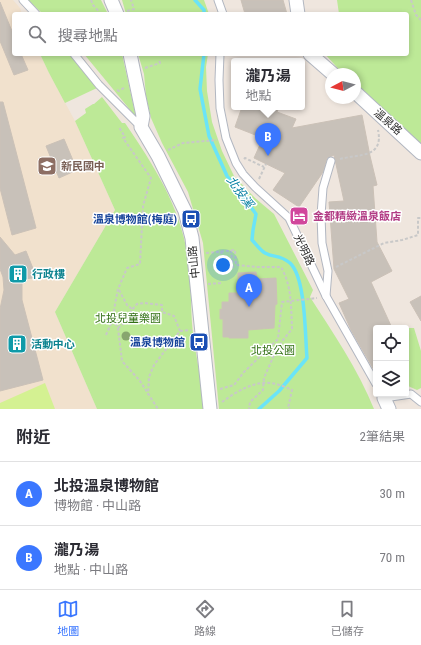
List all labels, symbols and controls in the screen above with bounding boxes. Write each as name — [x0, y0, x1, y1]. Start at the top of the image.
search box — [12, 12, 409, 56]
icon: search — [26, 23, 48, 45]
text: 搜尋地點 — [58, 27, 118, 45]
popup — [231, 58, 305, 110]
text: 瀧乃湯 — [245, 67, 291, 85]
north arrow — [325, 68, 361, 104]
text: 地點 — [245, 88, 272, 103]
street label: 溫泉路 — [371, 106, 405, 138]
pin: B — [255, 123, 281, 156]
school or university icon: 新民國中 — [36, 155, 58, 177]
place label: 新民國中 — [61, 160, 105, 173]
water label: 北投溪 — [224, 173, 257, 212]
hotel icon: 金都精緻溫泉飯店 — [288, 205, 310, 227]
bus stop icon: 溫泉博物館(梅庭) — [180, 208, 202, 230]
place label: 金都精緻溫泉飯店 — [313, 210, 401, 223]
place label: 溫泉博物館(梅庭) — [93, 213, 177, 226]
street label: 光明路 — [291, 232, 317, 268]
street label: 中山路 — [186, 245, 202, 279]
your location — [213, 255, 233, 275]
building icon: 行政樓 — [7, 263, 29, 285]
place label: 行政樓 — [32, 268, 65, 281]
pin: A — [236, 274, 262, 307]
park label: 北投兒童樂園 — [95, 312, 161, 325]
map controls — [373, 325, 409, 397]
button: locate — [373, 325, 409, 361]
bus stop icon: 溫泉博物館 — [188, 331, 210, 353]
building icon: 活動中心 — [6, 333, 28, 355]
place label: 溫泉博物館 — [130, 336, 185, 349]
place label: 活動中心 — [31, 338, 75, 351]
park label: 北投公園 — [251, 344, 295, 357]
button: layers — [373, 361, 409, 397]
text: 附近 — [16, 427, 50, 447]
text: 2筆結果 — [360, 429, 405, 444]
text: 北投溫泉博物館 — [54, 477, 159, 495]
text: A — [25, 486, 33, 501]
text: 30 m — [379, 486, 405, 501]
text: 博物館 · 中山路 — [54, 498, 141, 513]
text: 瀧乃湯 — [54, 541, 99, 559]
text: B — [25, 550, 33, 565]
text: 70 m — [379, 550, 405, 565]
text: 地點 · 中山路 — [54, 562, 128, 577]
tab: 地圖 — [57, 598, 79, 638]
tab: 路線 — [194, 598, 216, 638]
tab: 已儲存 — [331, 598, 364, 638]

